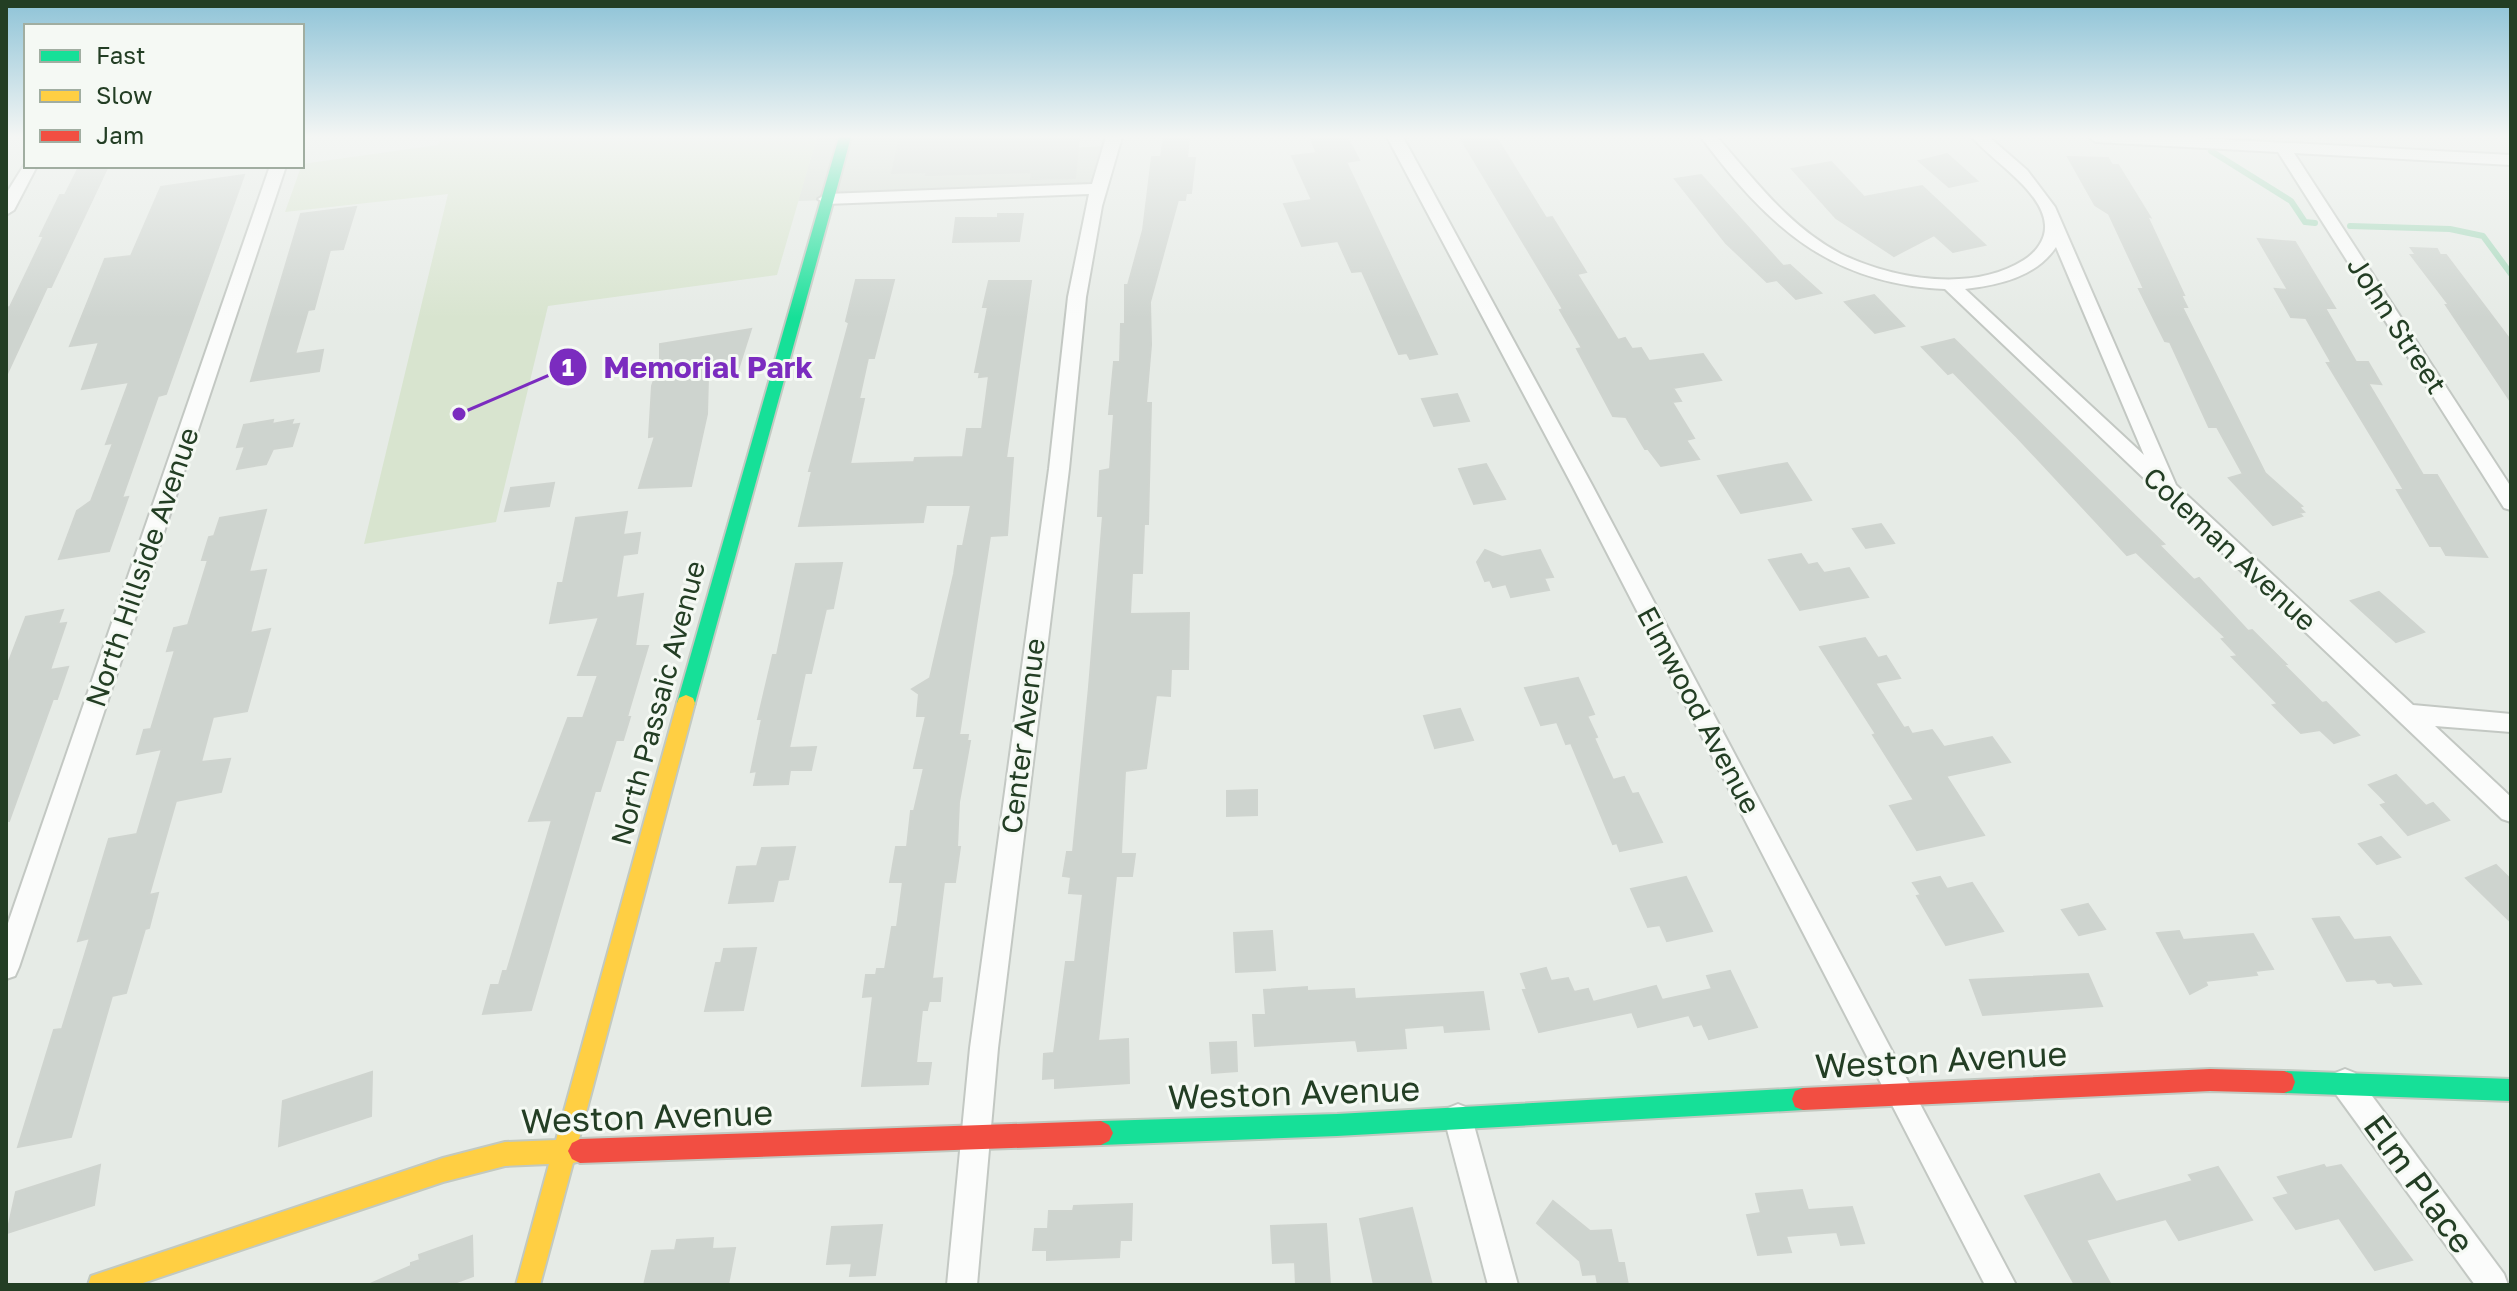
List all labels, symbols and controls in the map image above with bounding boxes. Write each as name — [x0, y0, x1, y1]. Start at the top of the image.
legend — [24, 24, 304, 168]
text: Fast — [96, 40, 146, 69]
text: Slow — [96, 80, 152, 109]
text: Jam — [96, 120, 144, 149]
street label: John Street — [2341, 250, 2454, 399]
callout: Memorial Park — [548, 340, 829, 394]
text: Memorial Park — [603, 349, 813, 385]
text: 1 — [562, 352, 574, 381]
street label: North Hillside Avenue — [78, 423, 205, 711]
street label: Coleman Avenue — [2137, 460, 2324, 637]
street label: North Passaic Avenue — [604, 557, 711, 849]
street label: Elmwood Avenue — [1631, 601, 1768, 819]
street label: Center Avenue — [994, 636, 1051, 835]
street label: Weston Avenue — [1814, 1032, 2068, 1086]
street label: Weston Avenue — [1167, 1068, 1421, 1116]
street label: Weston Avenue — [520, 1092, 774, 1140]
street label: Elm Place — [2356, 1107, 2483, 1260]

